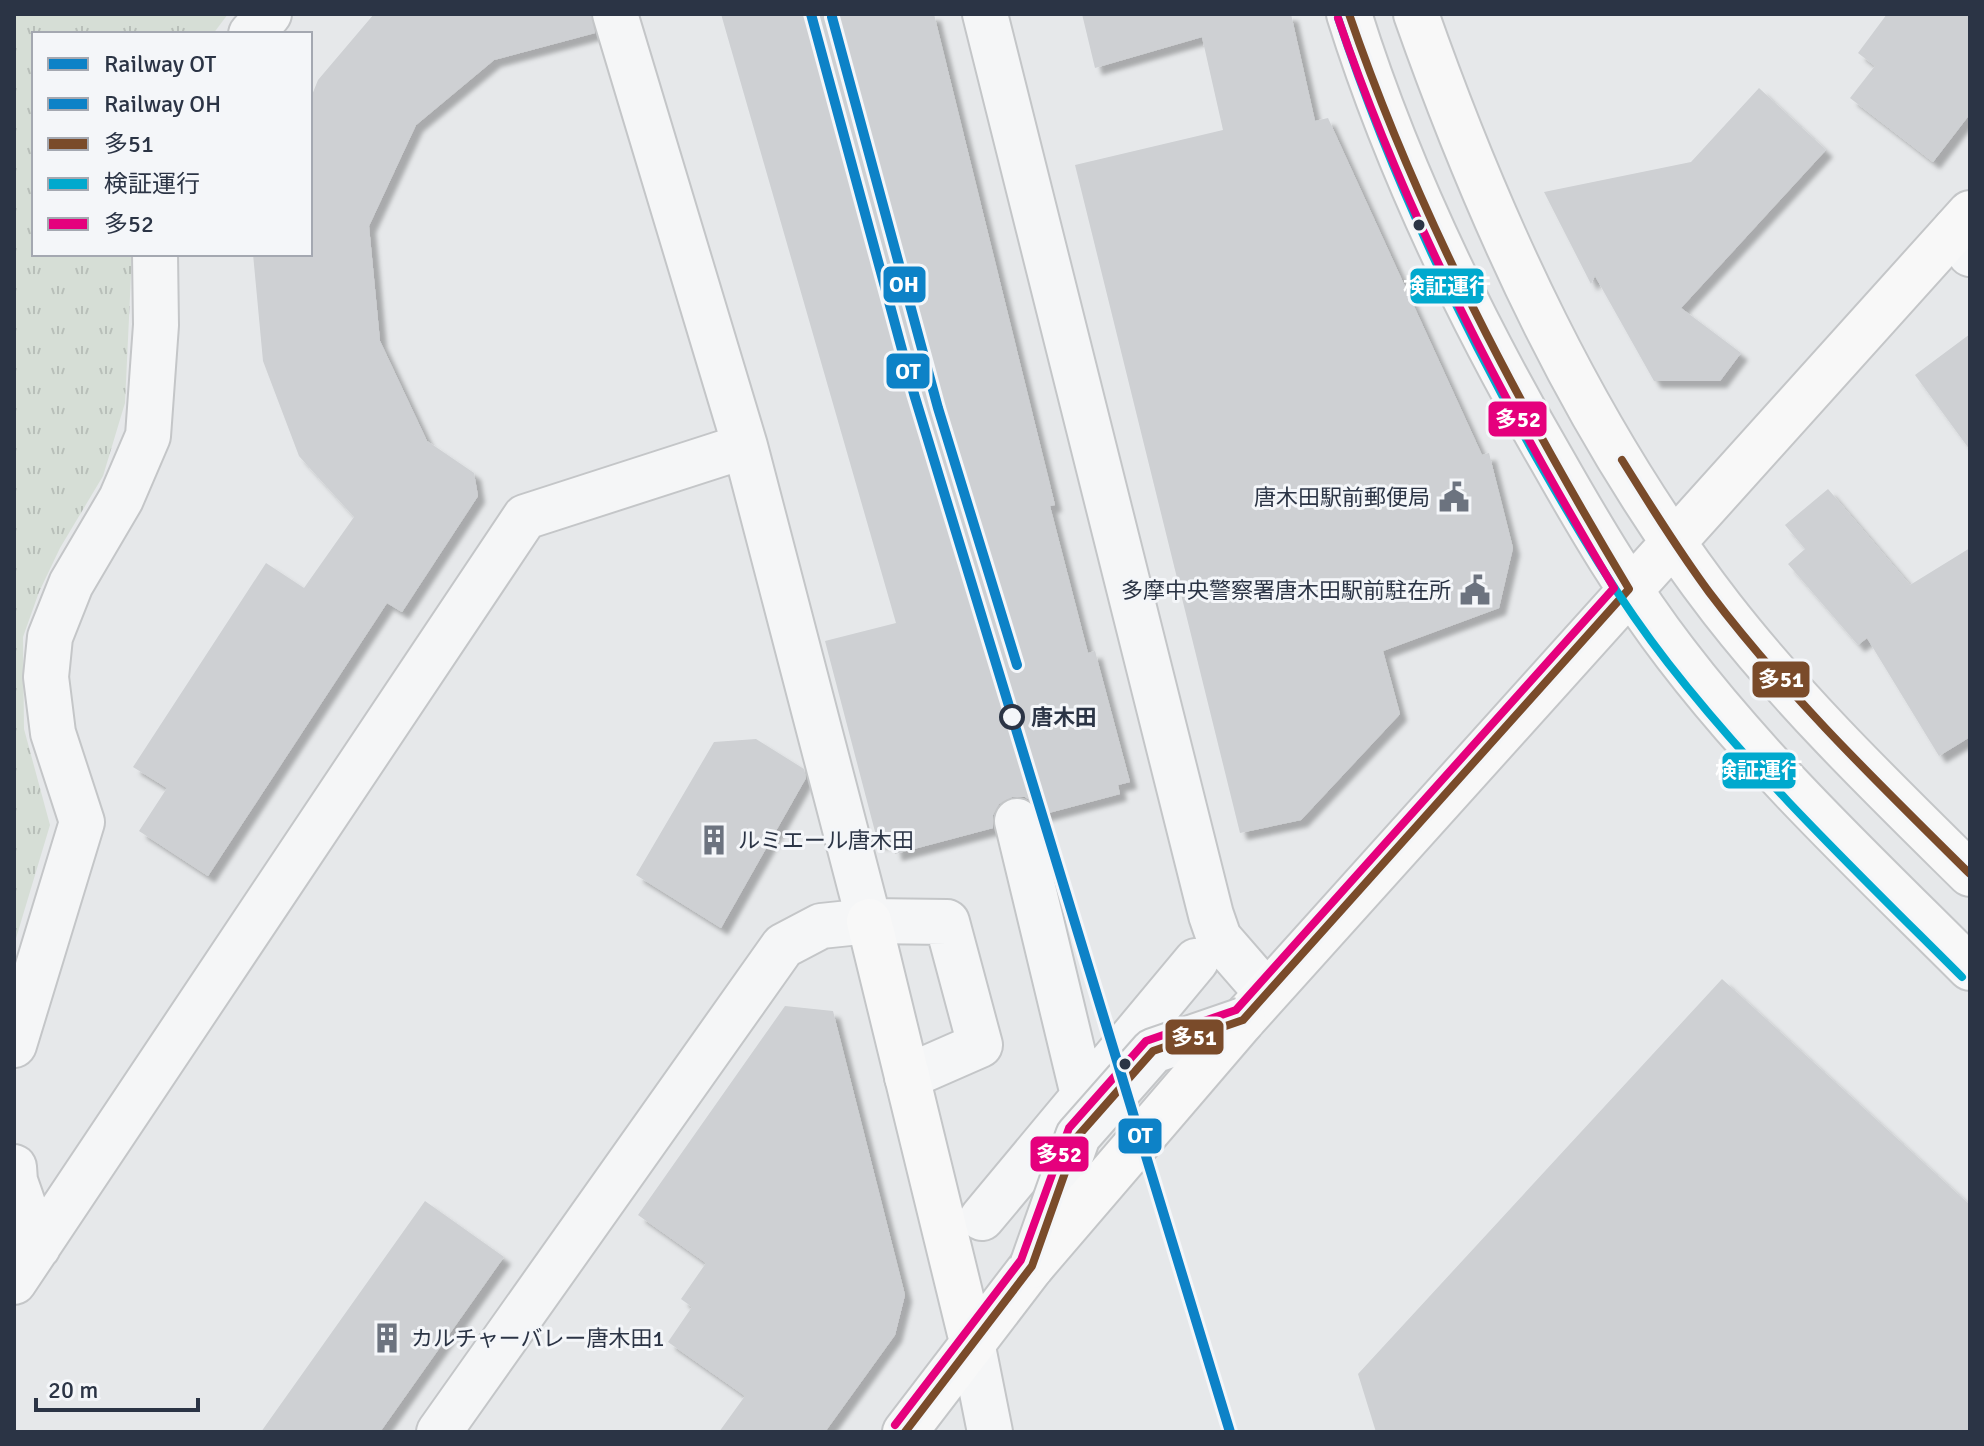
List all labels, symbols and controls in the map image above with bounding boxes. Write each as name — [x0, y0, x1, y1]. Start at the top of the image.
legend — [32, 32, 312, 256]
text: Railway OT — [104, 49, 216, 79]
text: Railway OH — [104, 89, 221, 119]
text: 多51 — [104, 129, 154, 159]
text: 検証運行 — [104, 169, 200, 199]
text: 多52 — [104, 209, 154, 239]
unlabelled marker — [1411, 217, 1427, 233]
line badge: OH — [882, 265, 927, 304]
line badge: 検証運行 — [1409, 267, 1485, 305]
text: OH — [889, 271, 919, 298]
text: 検証運行 — [1403, 273, 1491, 300]
line badge: OT — [885, 352, 931, 390]
text: OT — [895, 358, 922, 385]
line badge: 多52 — [1487, 400, 1548, 438]
text: 多52 — [1495, 406, 1541, 433]
public building icon: 唐木田駅前郵便局 — [1437, 480, 1471, 514]
place label: 唐木田駅前郵便局 — [1254, 484, 1430, 511]
public building icon: 多摩中央警察署唐木田駅前駐在所 — [1458, 573, 1492, 607]
place label: 多摩中央警察署唐木田駅前駐在所 — [1121, 577, 1451, 604]
line badge: 多51 — [1751, 660, 1811, 699]
text: 多51 — [1758, 666, 1804, 693]
place label: 唐木田 — [1031, 704, 1097, 731]
marker: 唐木田 — [1000, 705, 1024, 729]
line badge: 検証運行 — [1721, 751, 1797, 790]
text: 検証運行 — [1715, 757, 1803, 784]
building icon: ルミエール唐木田 — [697, 823, 731, 857]
place label: ルミエール唐木田 — [738, 827, 914, 854]
line badge: 多51 — [1164, 1018, 1225, 1056]
text: 多51 — [1171, 1024, 1217, 1051]
unlabelled marker — [1117, 1056, 1133, 1072]
line badge: OT — [1117, 1117, 1163, 1155]
text: OT — [1127, 1122, 1154, 1149]
line badge: 多52 — [1029, 1135, 1090, 1173]
text: 多52 — [1036, 1141, 1082, 1168]
building icon: カルチャーバレー唐木田1 — [370, 1321, 404, 1355]
place label: カルチャーバレー唐木田1 — [411, 1325, 664, 1352]
scale bar — [36, 1362, 198, 1412]
text: 20 m — [48, 1375, 98, 1405]

